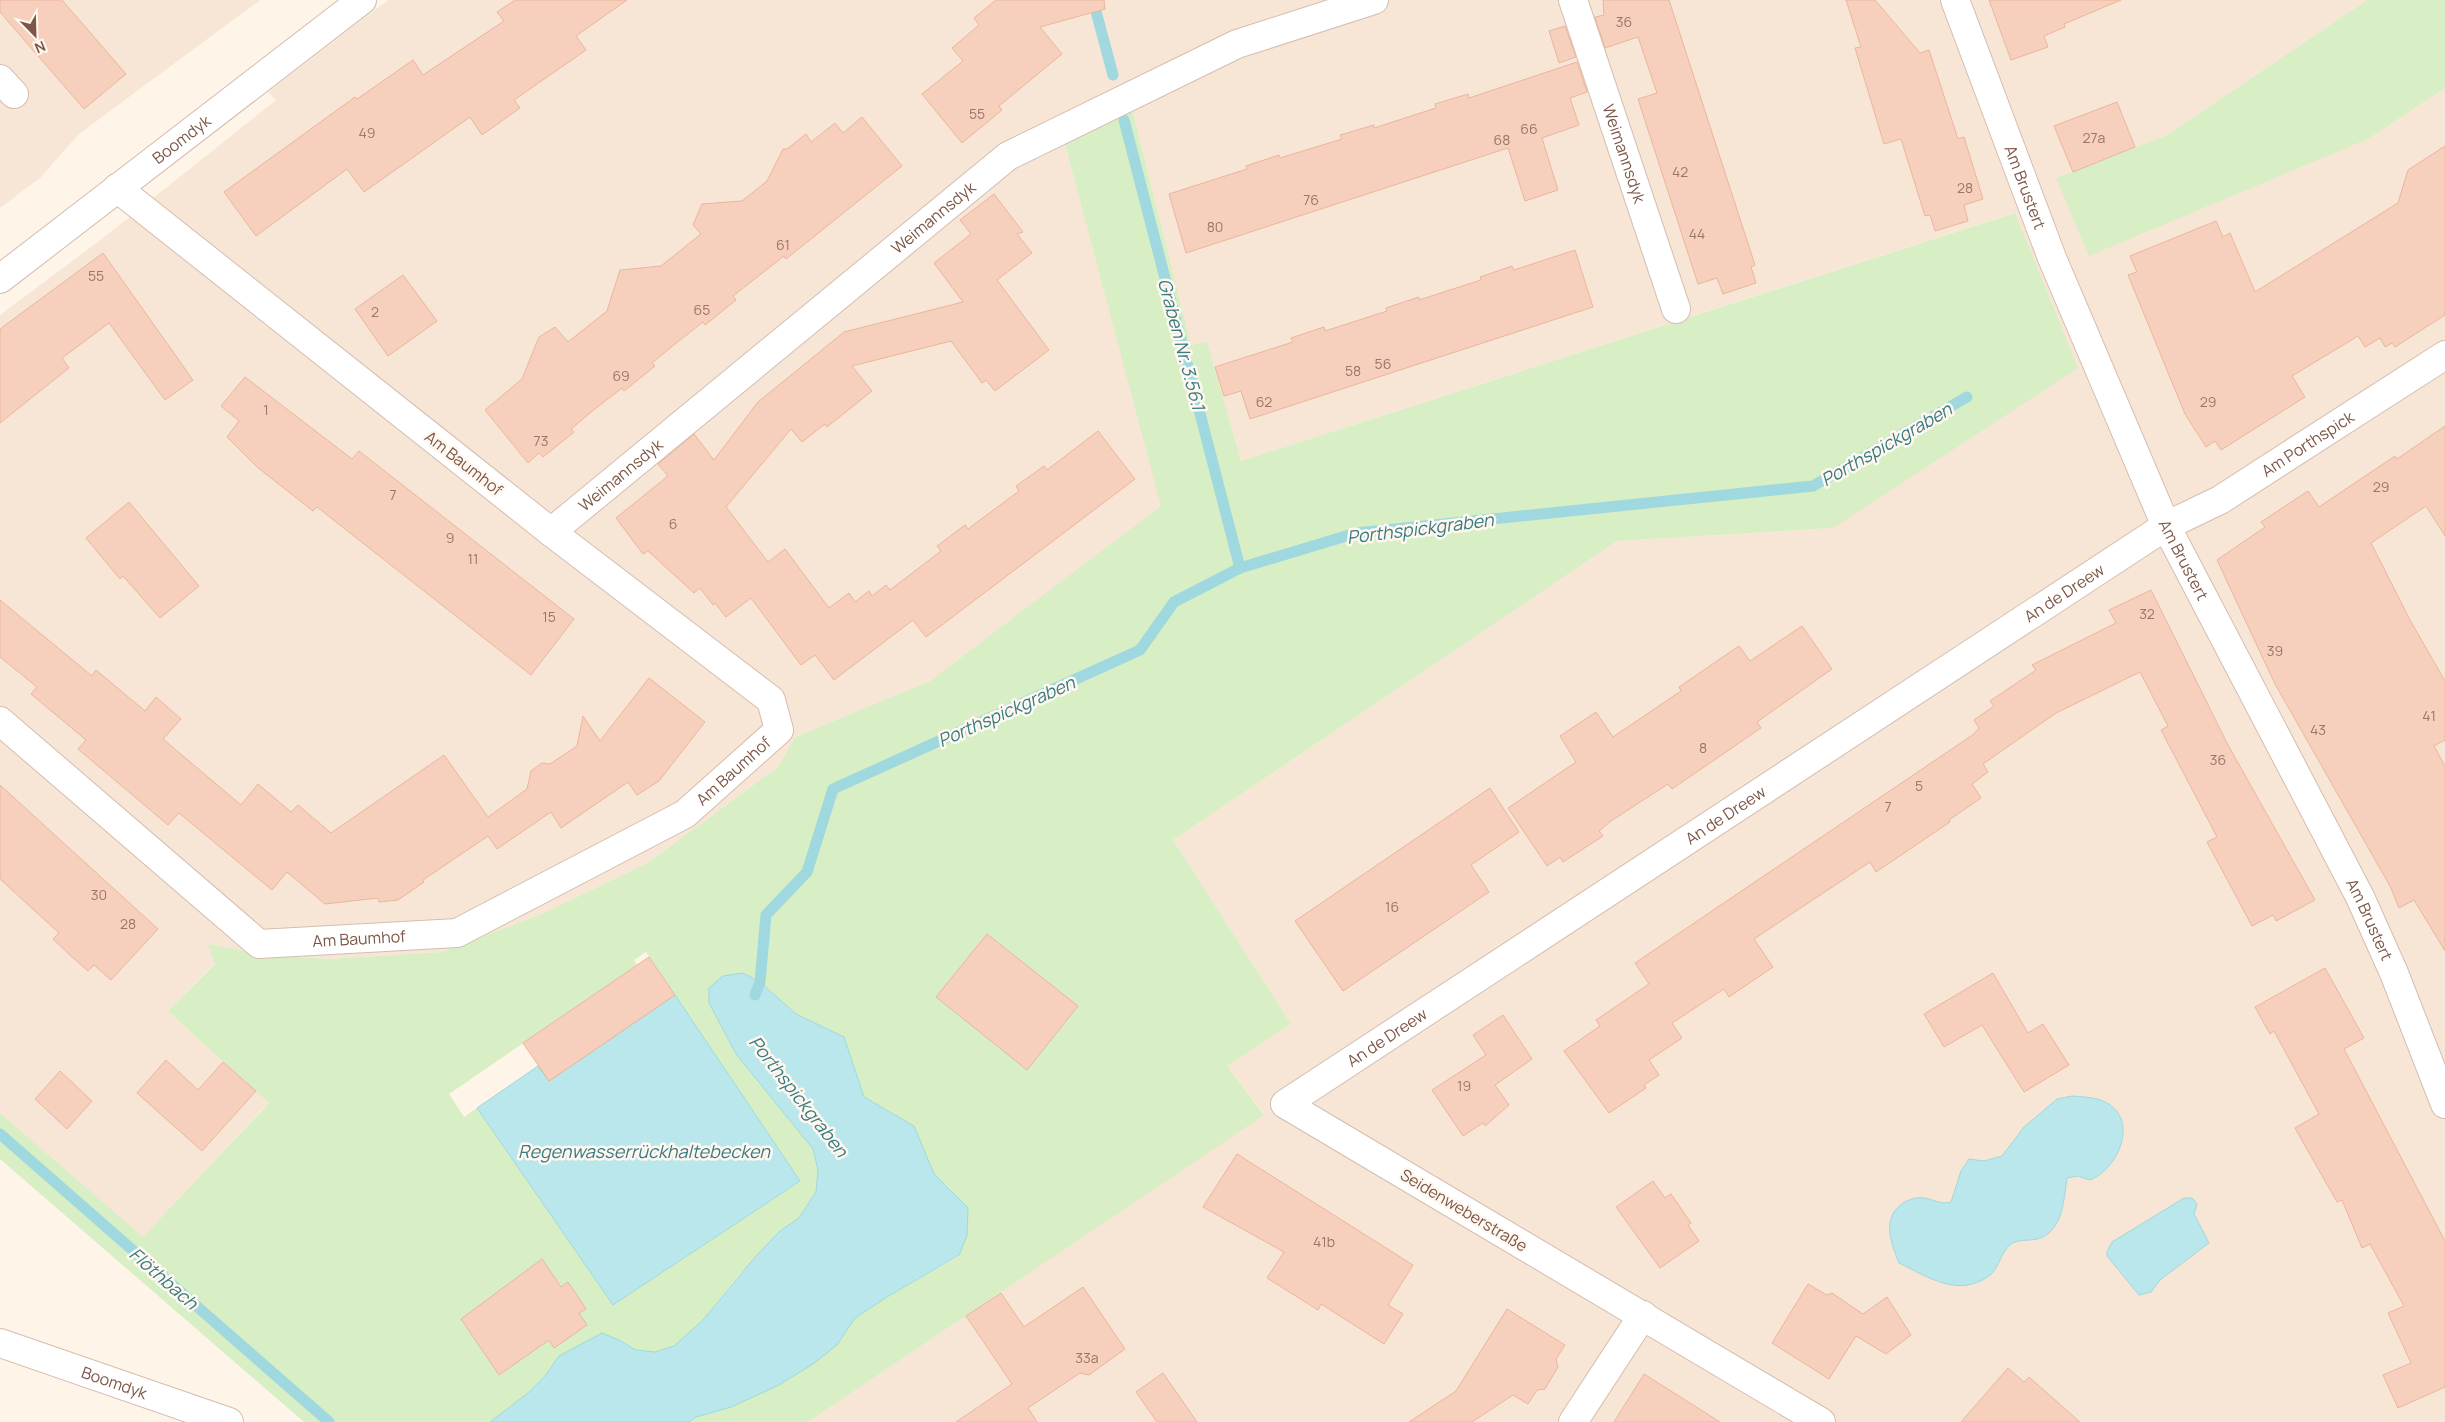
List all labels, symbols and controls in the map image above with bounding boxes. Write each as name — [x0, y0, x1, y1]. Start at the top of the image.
north arrow — [10, 10, 60, 60]
house number: 36 — [1616, 12, 1632, 31]
text: N — [32, 37, 49, 58]
street label: Weimannsdyk — [1598, 101, 1651, 207]
house number: 55 — [969, 104, 985, 123]
street label: Boomdyk — [148, 109, 216, 169]
house number: 66 — [1520, 119, 1538, 138]
house number: 49 — [359, 123, 375, 142]
house number: 27a — [2083, 128, 2105, 147]
house number: 68 — [1494, 130, 1510, 149]
street label: Am Brustert — [2000, 142, 2051, 232]
house number: 42 — [1672, 162, 1688, 181]
street label: Weimannsdyk — [887, 176, 981, 259]
house number: 28 — [1957, 178, 1973, 197]
house number: 76 — [1303, 190, 1319, 209]
house number: 80 — [1207, 217, 1223, 236]
house number: 44 — [1689, 224, 1705, 243]
house number: 61 — [776, 235, 790, 254]
house number: 55 — [88, 266, 104, 285]
water label: Graben Nr. 3.56.1 — [1153, 276, 1212, 414]
house number: 65 — [694, 300, 710, 319]
house number: 2 — [371, 302, 379, 321]
house number: 56 — [1375, 354, 1391, 373]
house number: 58 — [1345, 361, 1361, 380]
house number: 69 — [612, 366, 630, 385]
house number: 62 — [1256, 392, 1272, 411]
house number: 29 — [2200, 392, 2216, 411]
water label: Porthspickgraben — [1816, 396, 1957, 491]
house number: 1 — [263, 400, 269, 419]
street label: Am Porthspick — [2257, 405, 2359, 482]
street label: Am Baumhof — [420, 426, 508, 501]
house number: 73 — [534, 431, 548, 450]
street label: Weimannsdyk — [574, 433, 668, 516]
house number: 29 — [2373, 477, 2389, 496]
house number: 7 — [389, 485, 397, 504]
water label: Porthspickgraben — [1345, 507, 1496, 549]
house number: 6 — [669, 514, 677, 533]
street label: Am Brustert — [2154, 516, 2214, 604]
house number: 9 — [446, 528, 454, 547]
house number: 11 — [468, 549, 478, 568]
street label: An de Dreew — [2020, 558, 2109, 627]
house number: 32 — [2139, 604, 2155, 623]
house number: 15 — [542, 607, 556, 626]
house number: 39 — [2267, 641, 2283, 660]
water label: Porthspickgraben — [934, 670, 1079, 752]
house number: 41 — [2422, 706, 2436, 725]
house number: 43 — [2310, 720, 2326, 739]
street label: Am Baumhof — [691, 731, 776, 810]
house number: 8 — [1699, 738, 1707, 757]
house number: 36 — [2210, 750, 2226, 769]
house number: 5 — [1915, 776, 1923, 795]
street label: An de Dreew — [1681, 781, 1770, 849]
house number: 7 — [1884, 797, 1892, 816]
street label: Am Brustert — [2341, 875, 2398, 964]
house number: 30 — [91, 885, 107, 904]
house number: 16 — [1385, 897, 1399, 916]
house number: 28 — [120, 914, 136, 933]
street label: Am Baumhof — [312, 925, 407, 952]
street label: An de Dreew — [1342, 1003, 1431, 1072]
water label: Porthspickgraben — [744, 1031, 855, 1163]
house number: 19 — [1457, 1076, 1471, 1095]
water label: Regenwasserrückhaltebecken — [518, 1139, 771, 1163]
street label: Seidenweberstraße — [1396, 1163, 1532, 1257]
house number: 41b — [1313, 1232, 1335, 1251]
water label: Flöthbach — [125, 1242, 204, 1315]
house number: 33a — [1075, 1348, 1099, 1367]
street label: Boomdyk — [79, 1361, 151, 1404]

